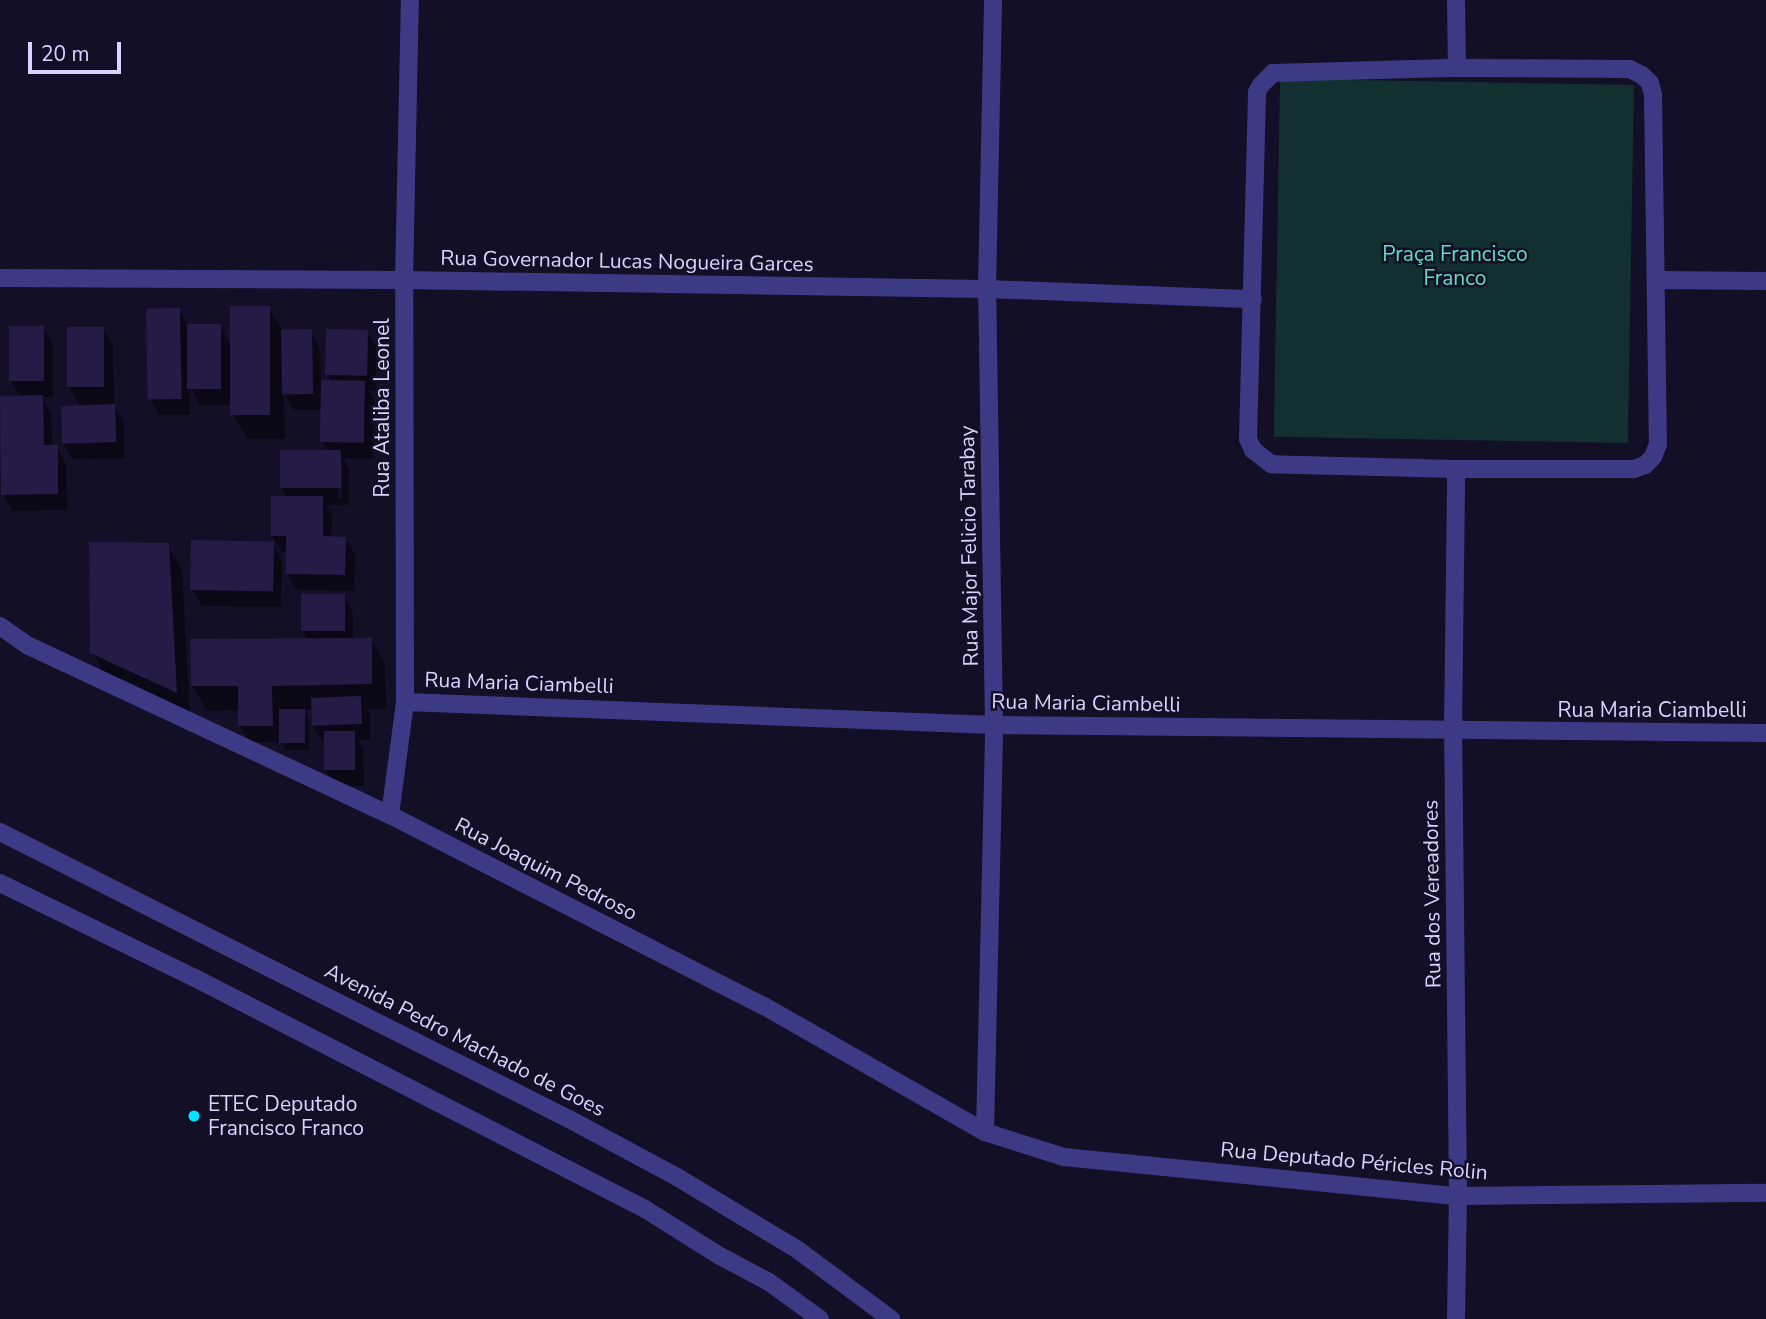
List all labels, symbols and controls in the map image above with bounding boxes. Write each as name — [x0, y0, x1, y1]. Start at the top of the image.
scale bar — [32, 28, 124, 72]
text: 20 m — [41, 40, 90, 68]
park label: Praça Francisco Franco — [1382, 241, 1528, 291]
street label: Rua Governador Lucas Nogueira Garces — [440, 245, 814, 277]
street label: Rua Ataliba Leonel — [369, 318, 395, 498]
street label: Rua Major Felicio Tarabay — [954, 425, 984, 667]
street label: Rua Maria Ciambelli — [424, 667, 614, 699]
street label: Rua Maria Ciambelli — [991, 689, 1181, 717]
street label: Rua Maria Ciambelli — [1557, 697, 1747, 723]
street label: Rua dos Vereadores — [1418, 800, 1446, 988]
street label: Rua Joaquim Pedroso — [451, 812, 641, 926]
street label: Avenida Pedro Machado de Goes — [321, 958, 609, 1122]
place label: ETEC Deputado Francisco Franco — [208, 1091, 364, 1141]
marker: ETEC Deputado Francisco Franco — [186, 1108, 202, 1124]
street label: Rua Deputado Péricles Rolin — [1219, 1137, 1489, 1185]

